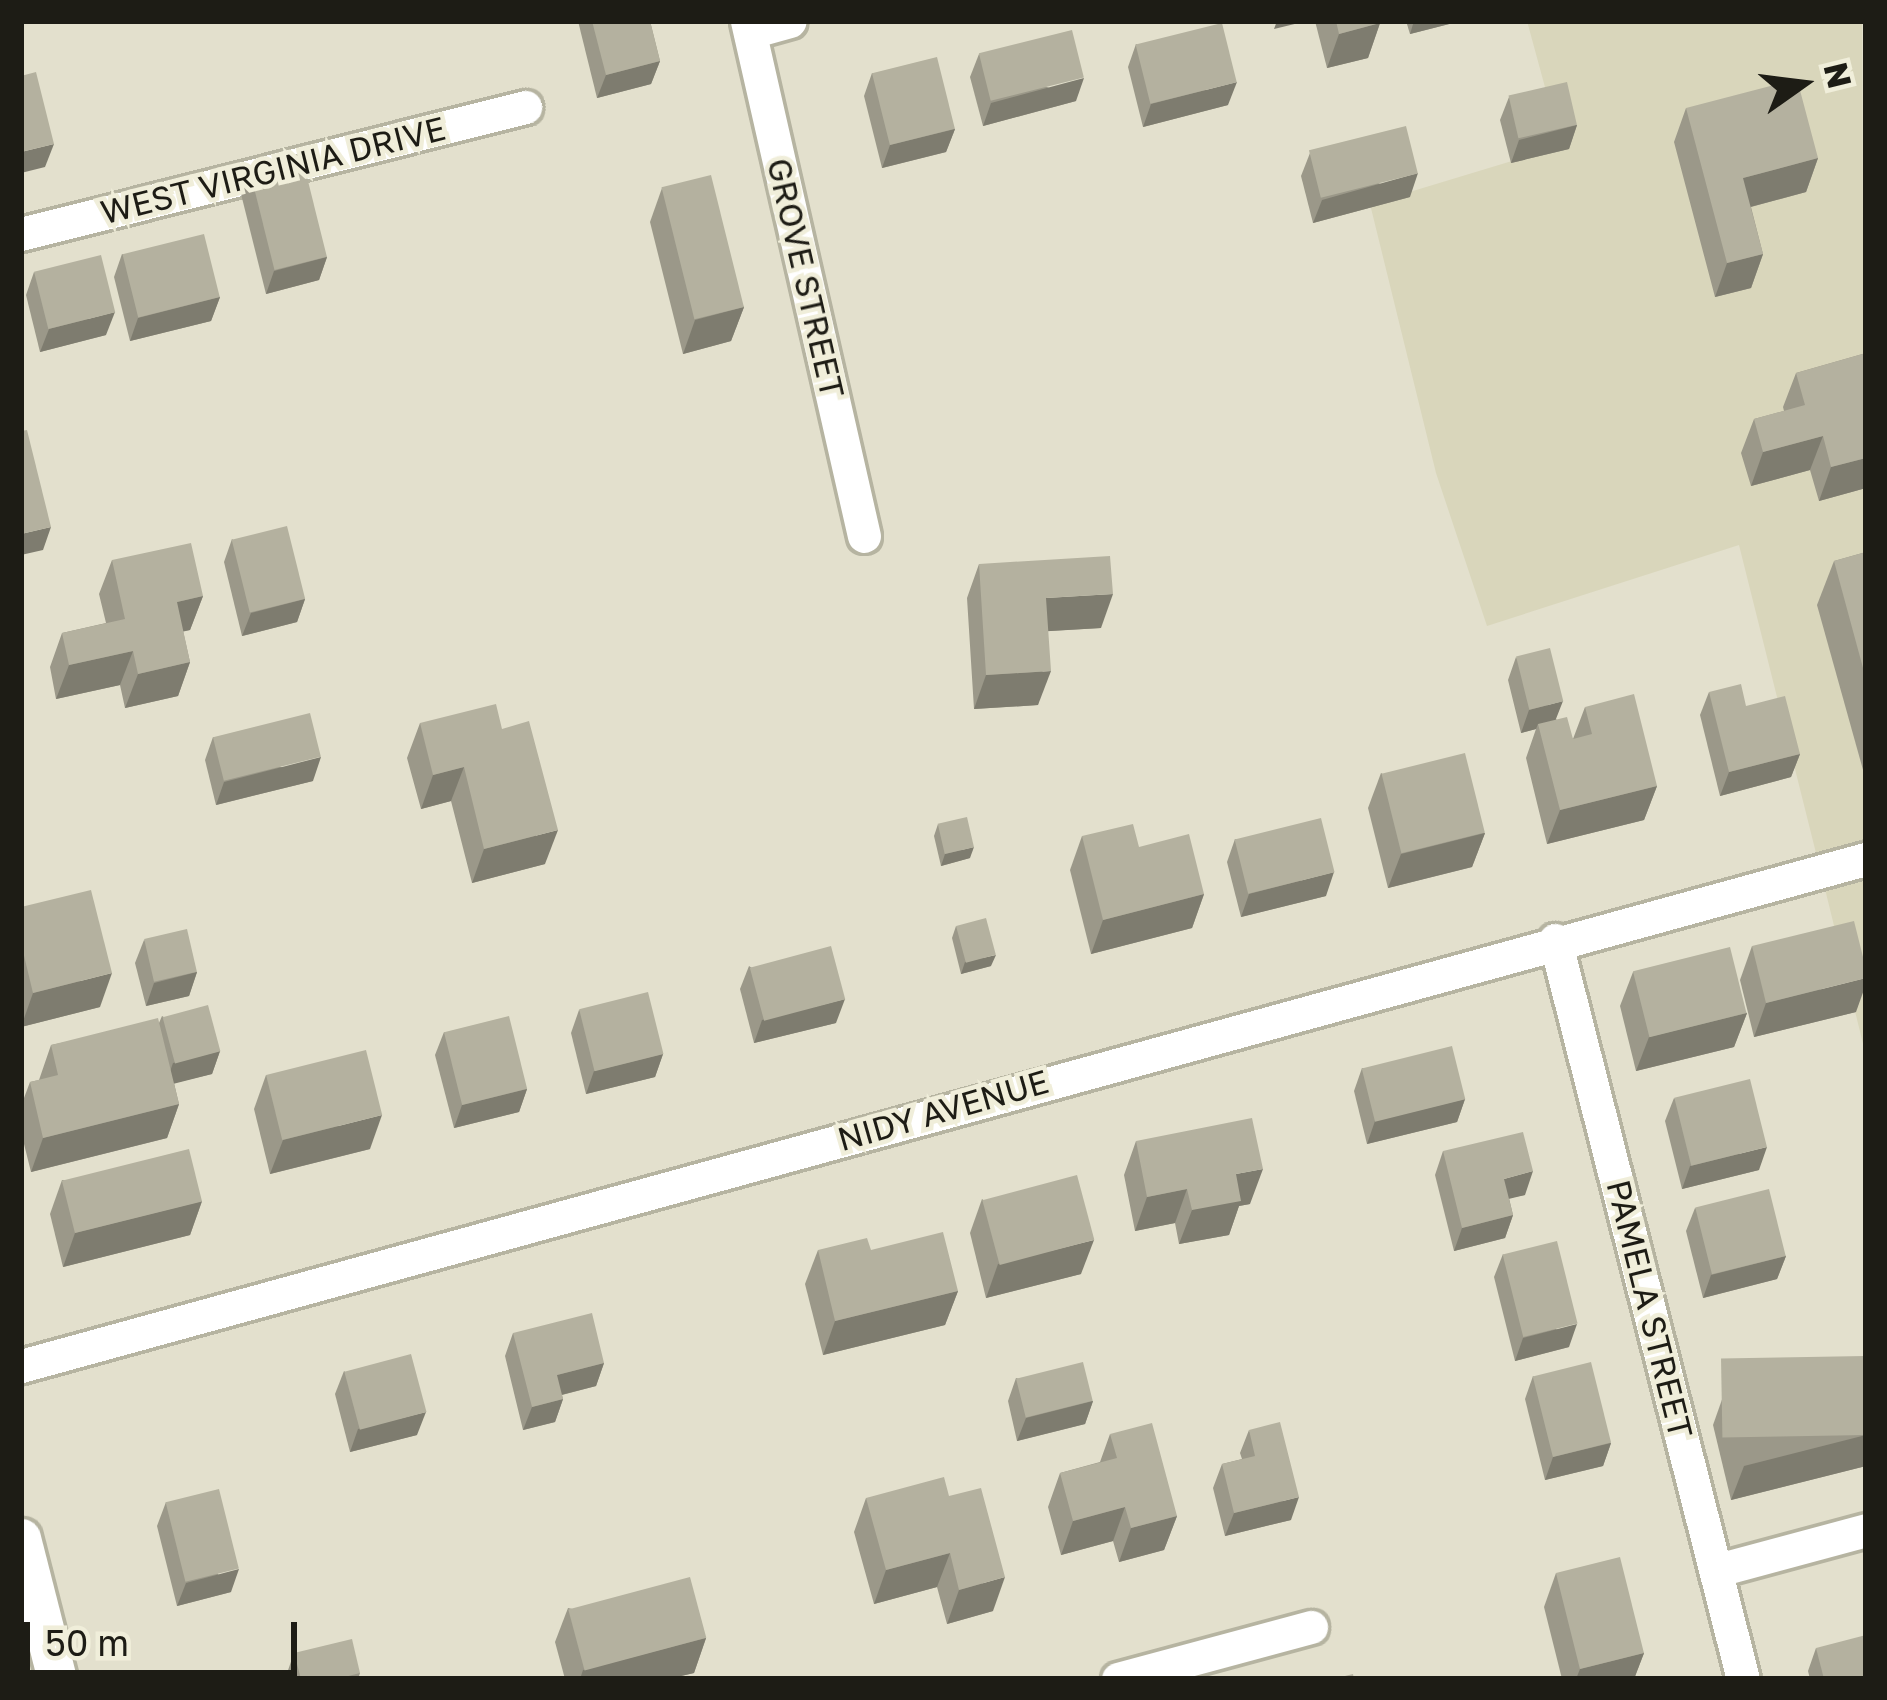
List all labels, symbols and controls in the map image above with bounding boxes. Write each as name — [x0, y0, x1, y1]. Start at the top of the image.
north arrow — [1743, 24, 1863, 144]
text: N — [1816, 58, 1860, 92]
street label: WEST VIRGINIA DRIVE — [97, 108, 449, 232]
street label: GROVE STREET — [759, 154, 853, 402]
street label: NIDY AVENUE — [833, 1061, 1053, 1159]
street label: PAMELA STREET — [1599, 1176, 1701, 1442]
scale bar — [30, 1598, 303, 1672]
text: 50 m — [45, 1621, 129, 1664]

